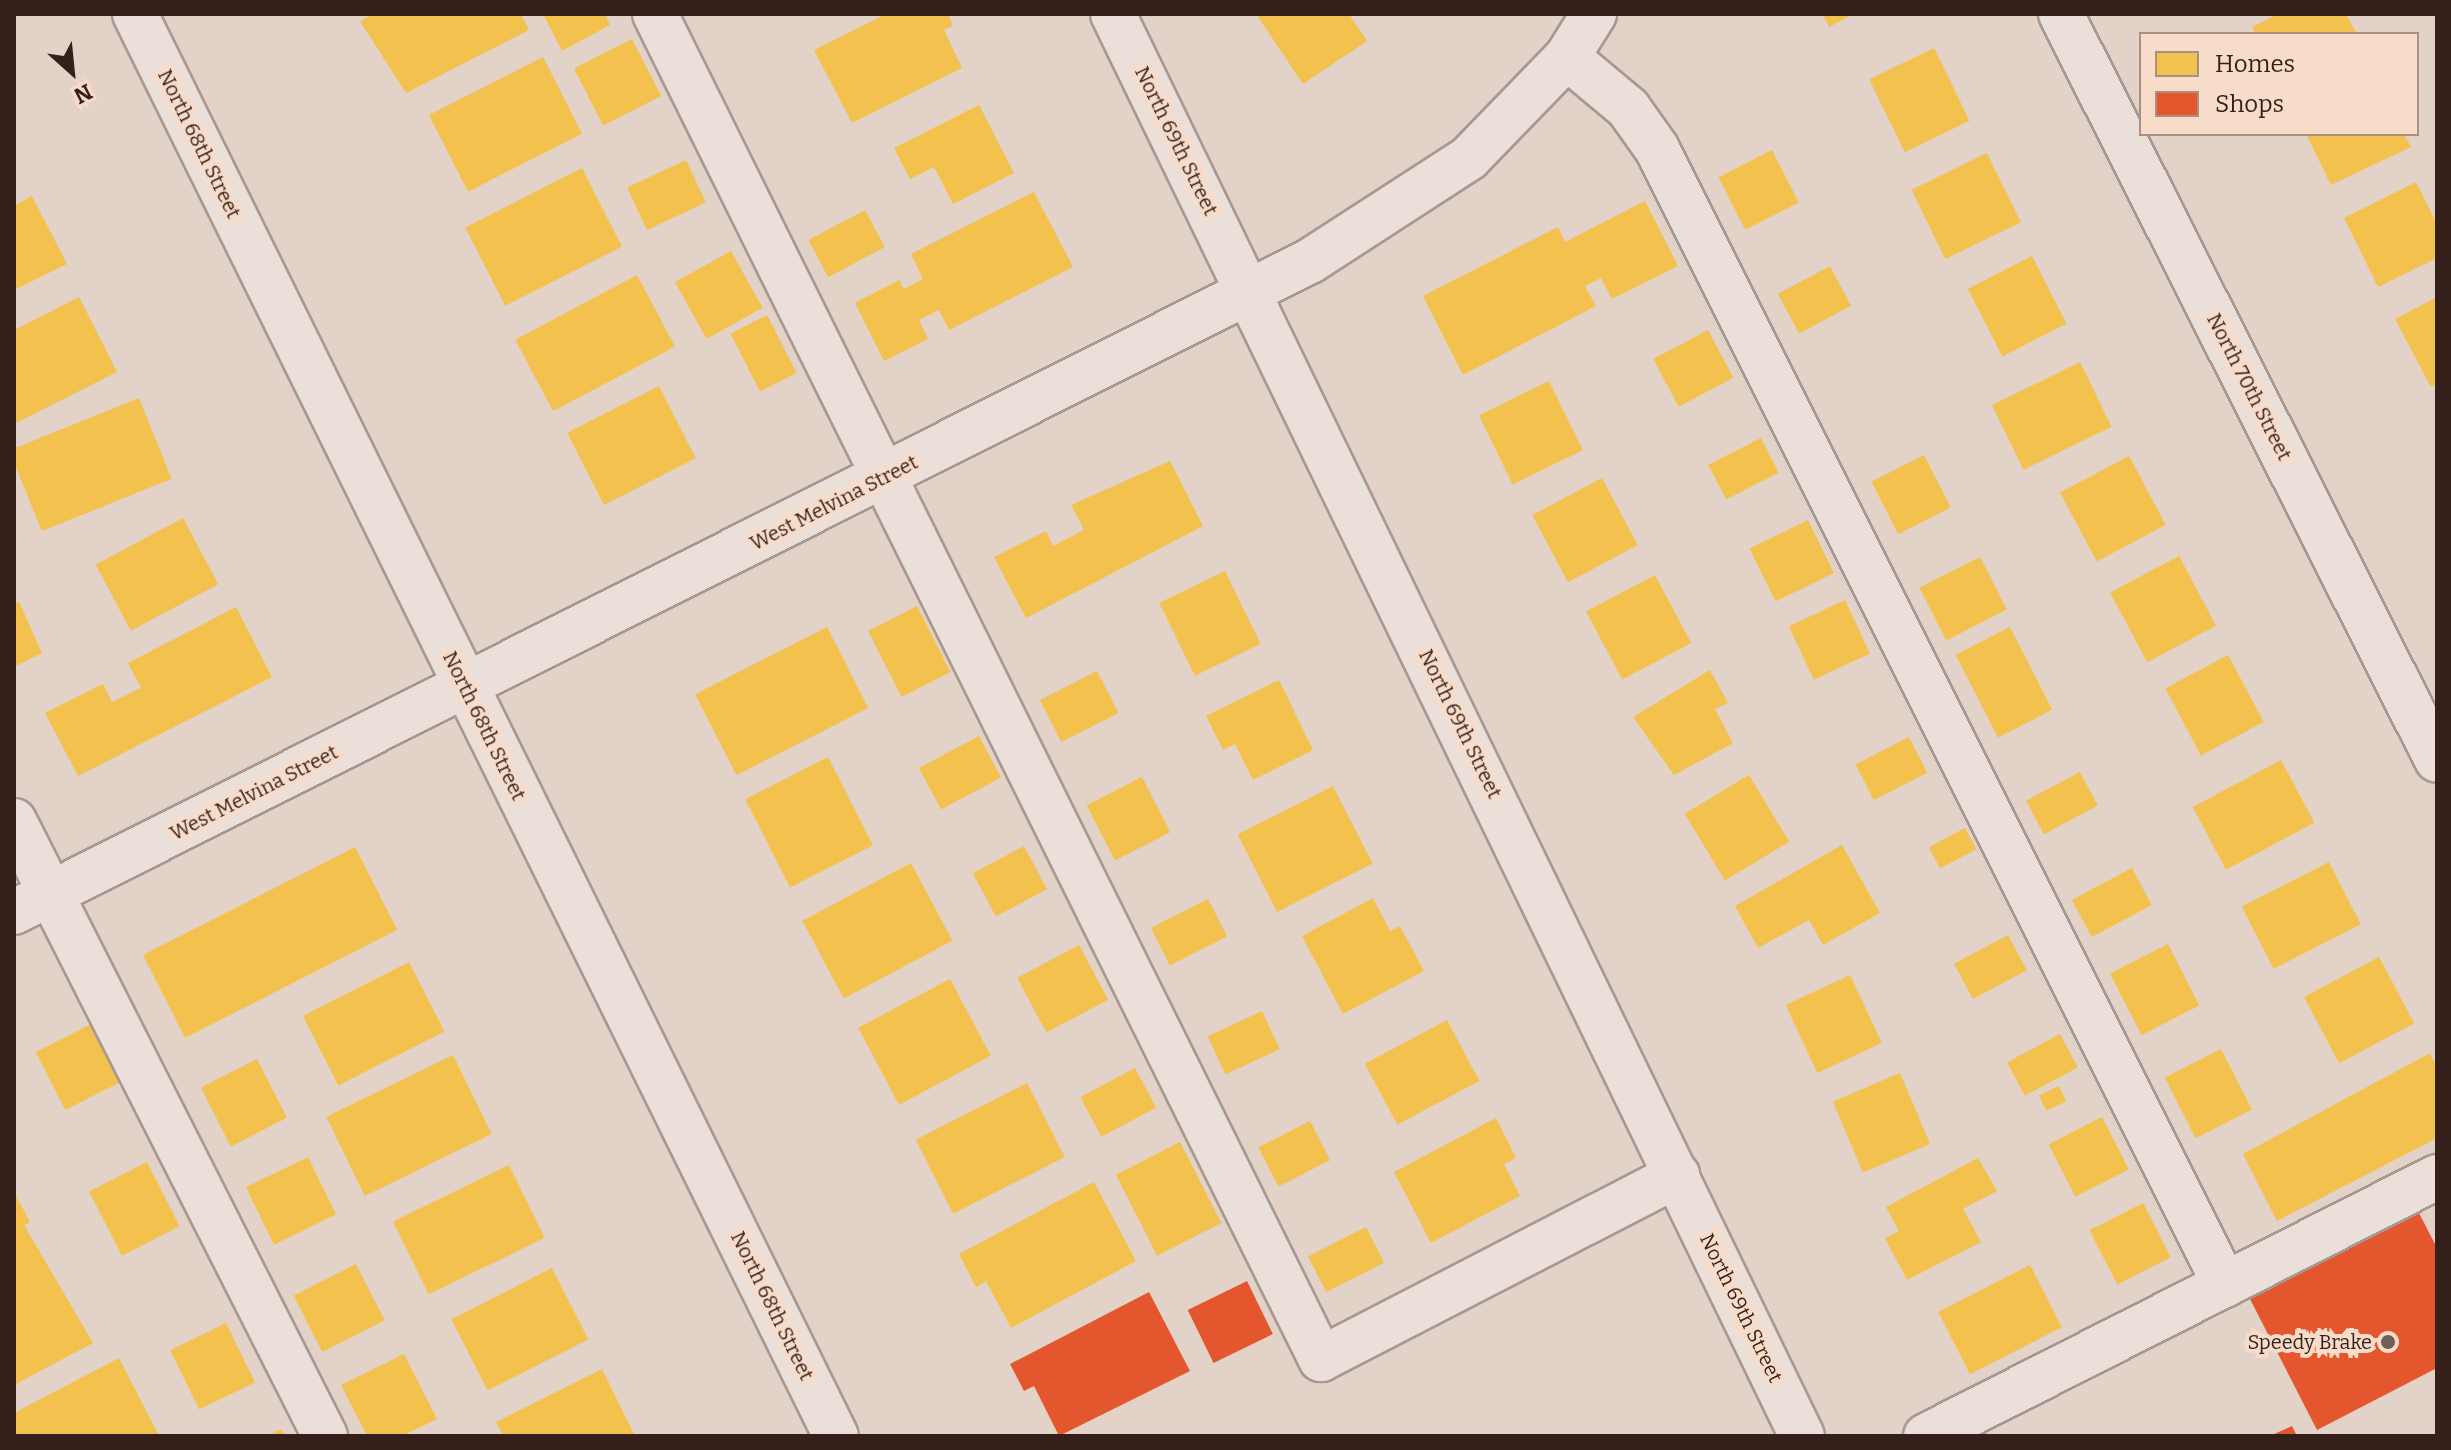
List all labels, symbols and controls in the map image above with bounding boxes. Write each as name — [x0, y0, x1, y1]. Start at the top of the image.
north arrow — [32, 32, 112, 112]
legend — [2139, 32, 2419, 136]
text: Homes — [2215, 50, 2295, 78]
street label: North 69th Street — [1130, 63, 1222, 219]
street label: North 68th Street — [153, 66, 245, 222]
text: N — [69, 78, 97, 110]
text: Shops — [2215, 90, 2284, 118]
street label: North 70th Street — [2202, 309, 2296, 465]
street label: West Melvina Street — [746, 450, 922, 556]
street label: North 69th Street — [1414, 646, 1506, 802]
street label: North 68th Street — [438, 648, 530, 804]
street label: West Melvina Street — [166, 740, 342, 846]
street label: North 68th Street — [726, 1228, 818, 1384]
street label: North 69th Street — [1695, 1230, 1787, 1386]
place label: Speedy Brake — [2247, 1330, 2372, 1354]
marker: Speedy Brake — [2379, 1333, 2397, 1351]

